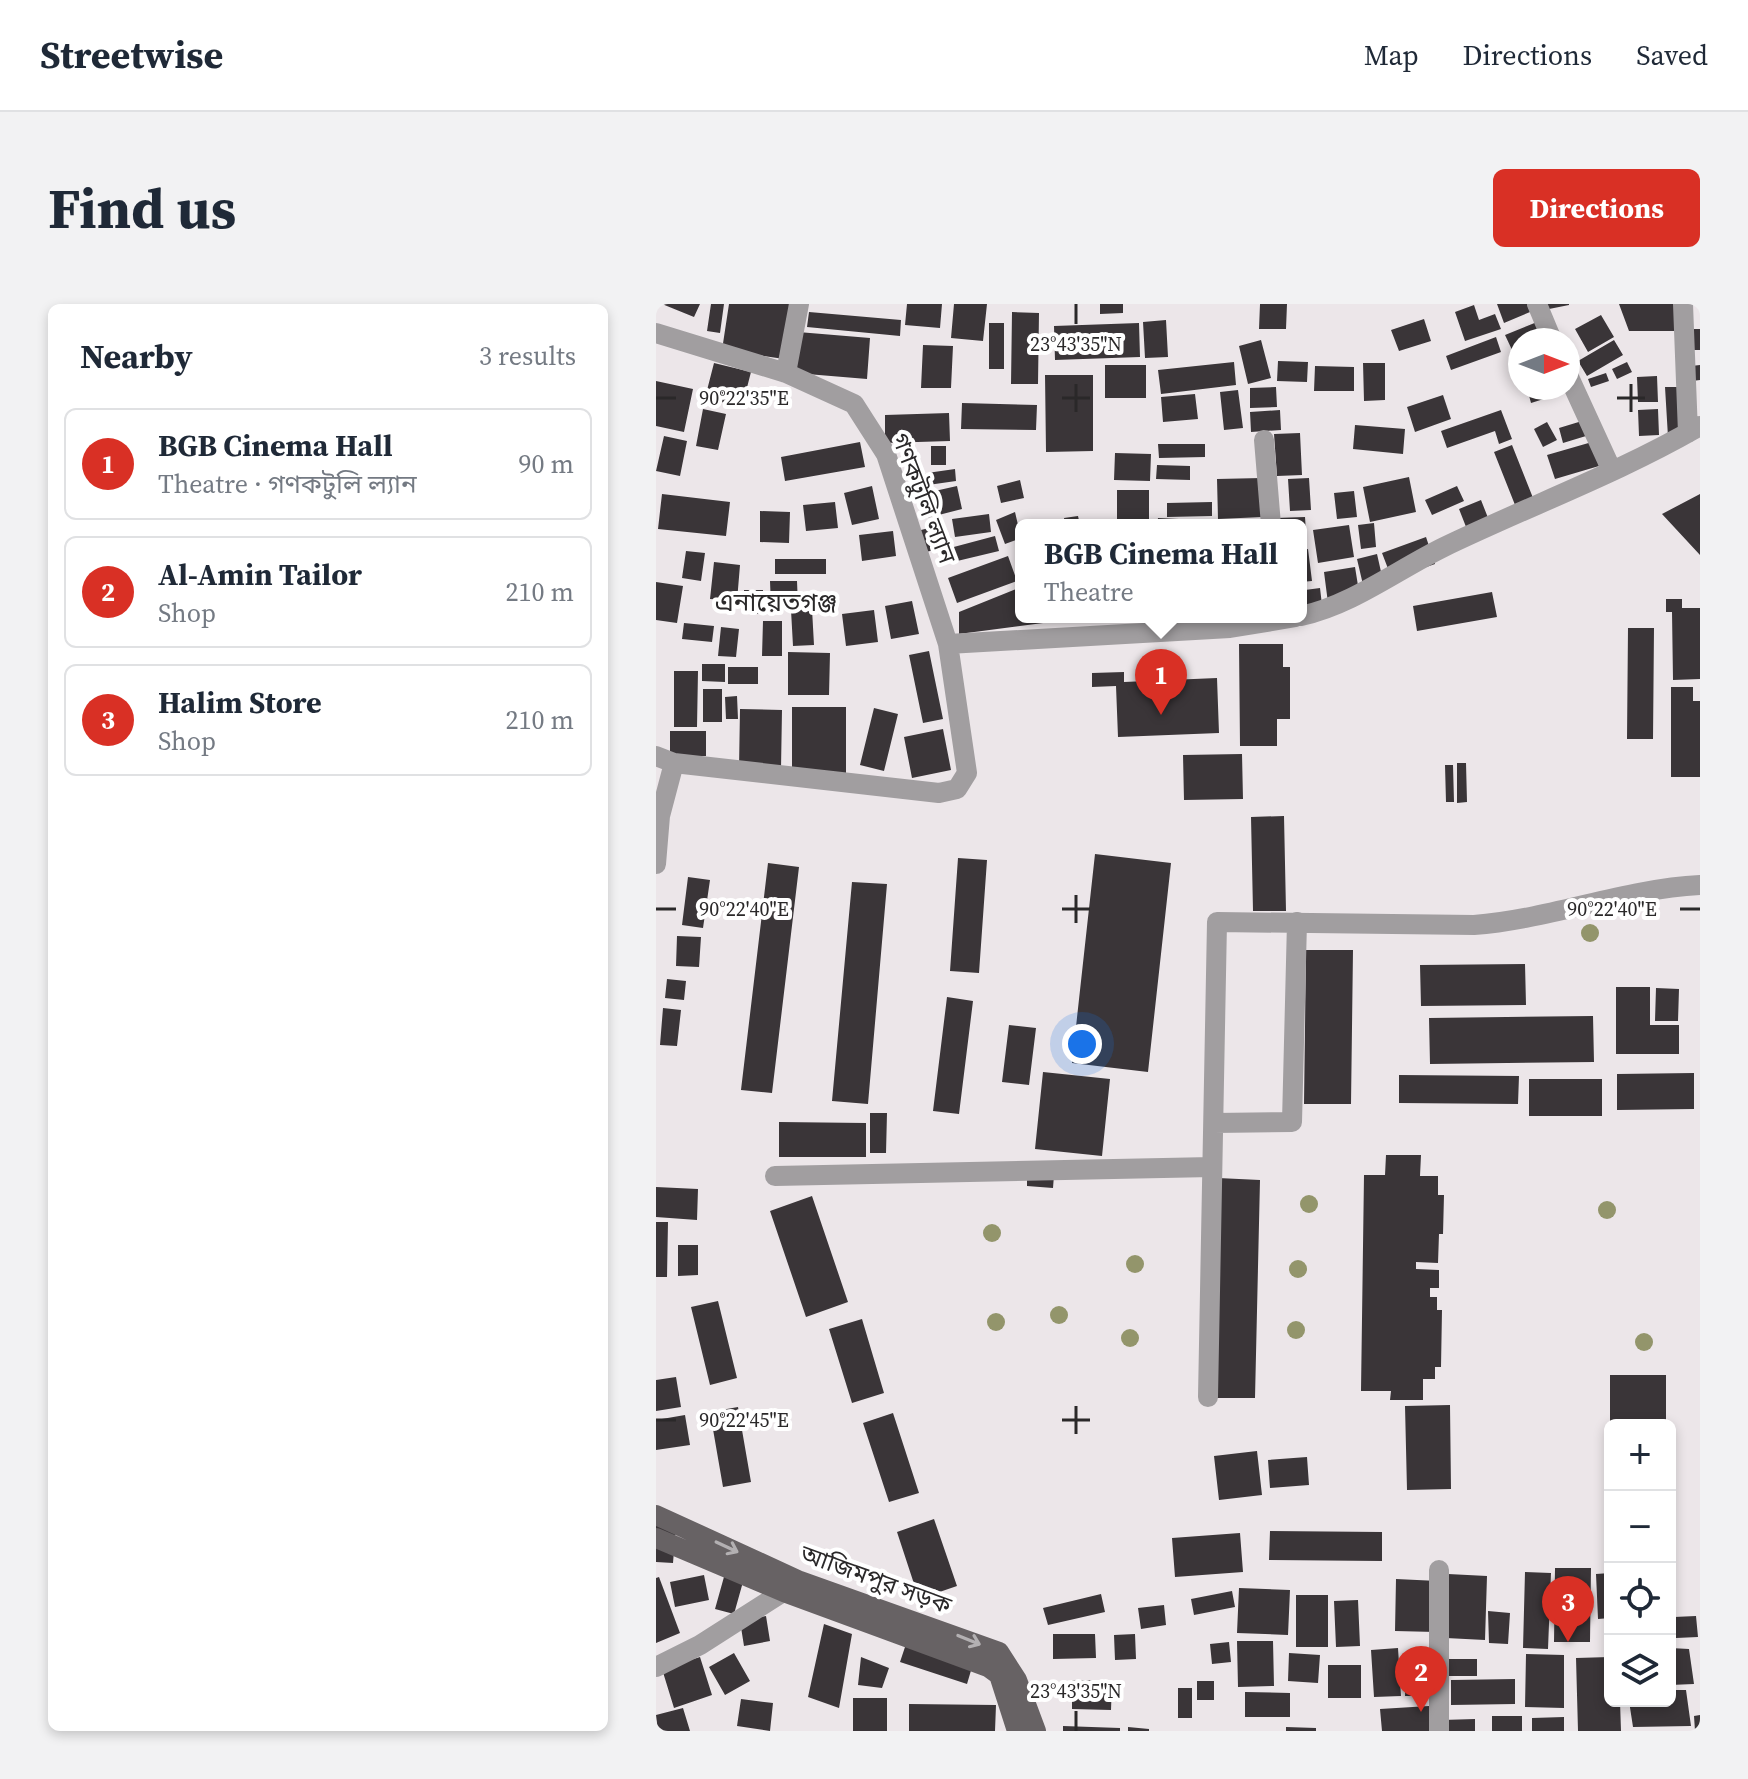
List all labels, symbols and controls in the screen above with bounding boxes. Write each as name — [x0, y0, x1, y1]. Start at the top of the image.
text: Streetwise — [40, 29, 223, 81]
text: Map — [1364, 36, 1419, 74]
text: Directions — [1463, 36, 1592, 74]
text: Saved — [1636, 36, 1708, 74]
button: Directions — [1493, 169, 1700, 247]
text: Find us — [48, 170, 236, 247]
north arrow — [1508, 328, 1580, 400]
text: 23°43'35"N — [1030, 330, 1122, 358]
text: Nearby — [80, 333, 193, 379]
text: 3 results — [479, 338, 576, 374]
text: 90°22'35"E — [699, 384, 789, 412]
text: BGB Cinema Hall — [158, 425, 393, 466]
street label: গণকটুলি ল্যান — [884, 428, 964, 568]
text: 1 — [101, 446, 115, 482]
text: 90 m — [519, 446, 574, 482]
text: Theatre · গণকটুলি ল্যান — [158, 466, 417, 502]
popup — [1015, 519, 1307, 623]
text: BGB Cinema Hall — [1044, 533, 1278, 574]
text: Al-Amin Tailor — [158, 554, 362, 595]
text: 2 — [101, 574, 115, 610]
text: 210 m — [506, 574, 574, 610]
text: Theatre — [1044, 574, 1134, 610]
district label: এনায়েতগঞ্জ — [715, 584, 837, 620]
text: Shop — [158, 595, 216, 631]
pin: 1 — [1135, 649, 1187, 715]
text: Halim Store — [158, 682, 322, 723]
text: 3 — [101, 702, 115, 738]
text: 210 m — [506, 702, 574, 738]
text: Shop — [158, 723, 216, 759]
text: 90°22'40"E — [699, 895, 789, 923]
text: 90°22'40"E — [1567, 895, 1657, 923]
your location — [1062, 1024, 1102, 1064]
text: 90°22'45"E — [699, 1406, 789, 1434]
map controls — [1604, 1419, 1676, 1707]
button: + — [1604, 1419, 1676, 1491]
button: − — [1604, 1491, 1676, 1563]
street label: আজিমপুর সড়ক — [795, 1536, 956, 1622]
one-way arrow — [714, 1541, 738, 1556]
button: locate — [1604, 1563, 1676, 1635]
pin: 3 — [1542, 1576, 1594, 1642]
one-way arrow — [956, 1634, 981, 1648]
button: layers — [1604, 1635, 1676, 1707]
pin: 2 — [1395, 1646, 1447, 1712]
text: 23°43'35"N — [1030, 1677, 1122, 1705]

